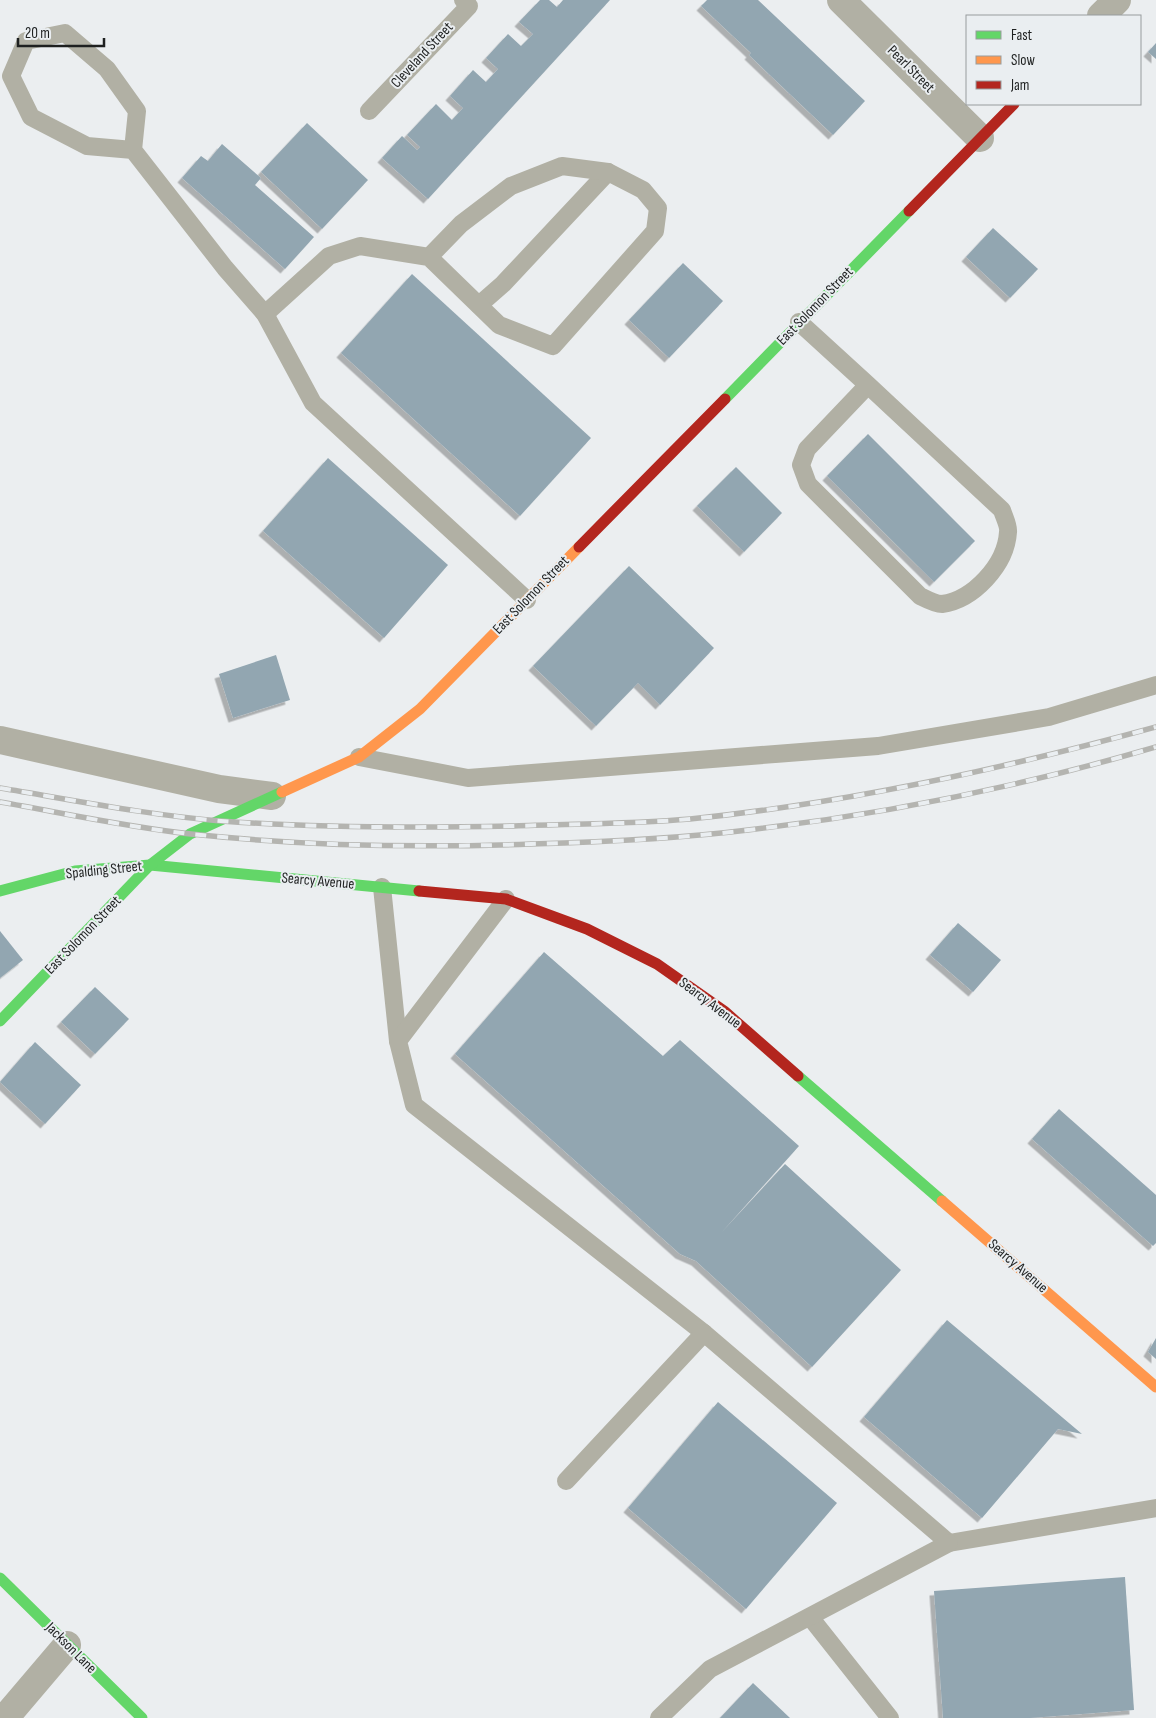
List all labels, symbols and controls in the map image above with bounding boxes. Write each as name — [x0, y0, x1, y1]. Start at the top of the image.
scale bar — [18, 15, 104, 47]
legend — [966, 15, 1141, 105]
street label: Cleveland Street — [387, 18, 458, 92]
text: 20 m — [25, 24, 50, 43]
text: Fast — [1011, 26, 1033, 45]
street label: Pearl Street — [883, 41, 939, 97]
text: Slow — [1011, 51, 1035, 70]
text: Jam — [1010, 76, 1029, 95]
street label: East Solomon Street — [773, 262, 858, 349]
street label: East Solomon Street — [489, 551, 574, 638]
street label: Spalding Street — [65, 857, 144, 883]
street label: Searcy Avenue — [281, 868, 355, 894]
street label: East Solomon Street — [41, 891, 126, 978]
street label: Searcy Avenue — [675, 973, 745, 1033]
street label: Searcy Avenue — [984, 1235, 1052, 1297]
street label: Jackson Lane — [41, 1618, 101, 1678]

